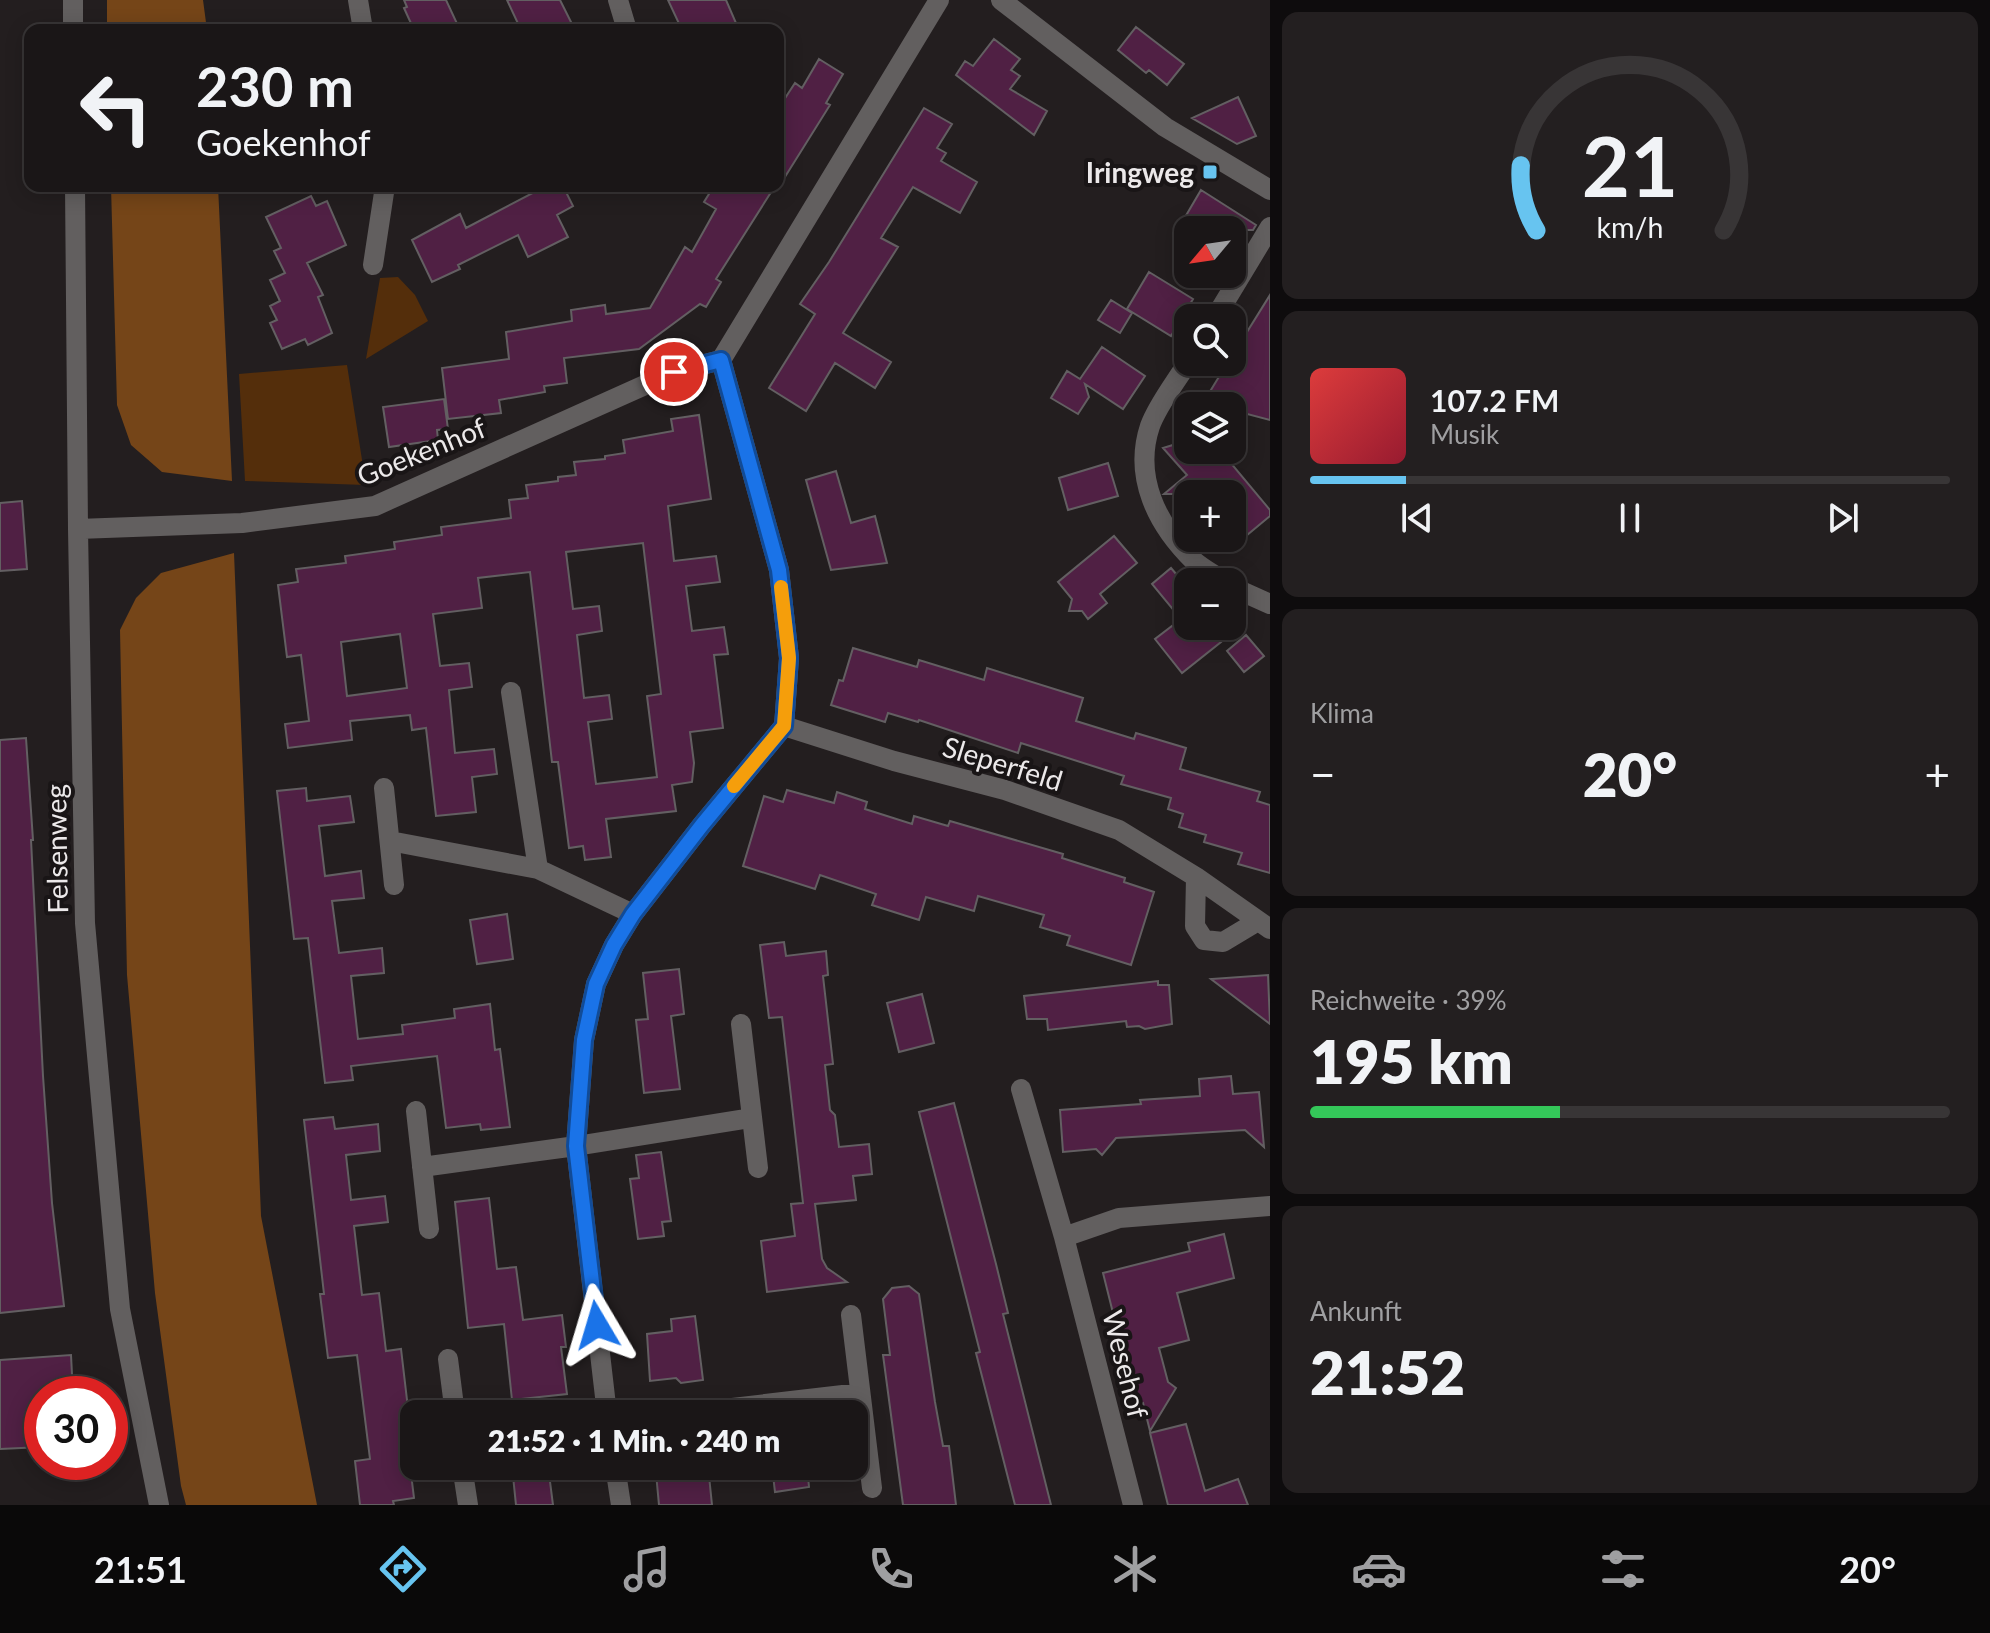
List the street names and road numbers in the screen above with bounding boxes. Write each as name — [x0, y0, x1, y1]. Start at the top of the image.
street label: Goekenhof — [352, 410, 490, 492]
street label: Sleperfeld — [939, 729, 1067, 797]
street label: Felsenweg — [38, 784, 74, 914]
street label: Wesehof — [1096, 1306, 1156, 1422]

